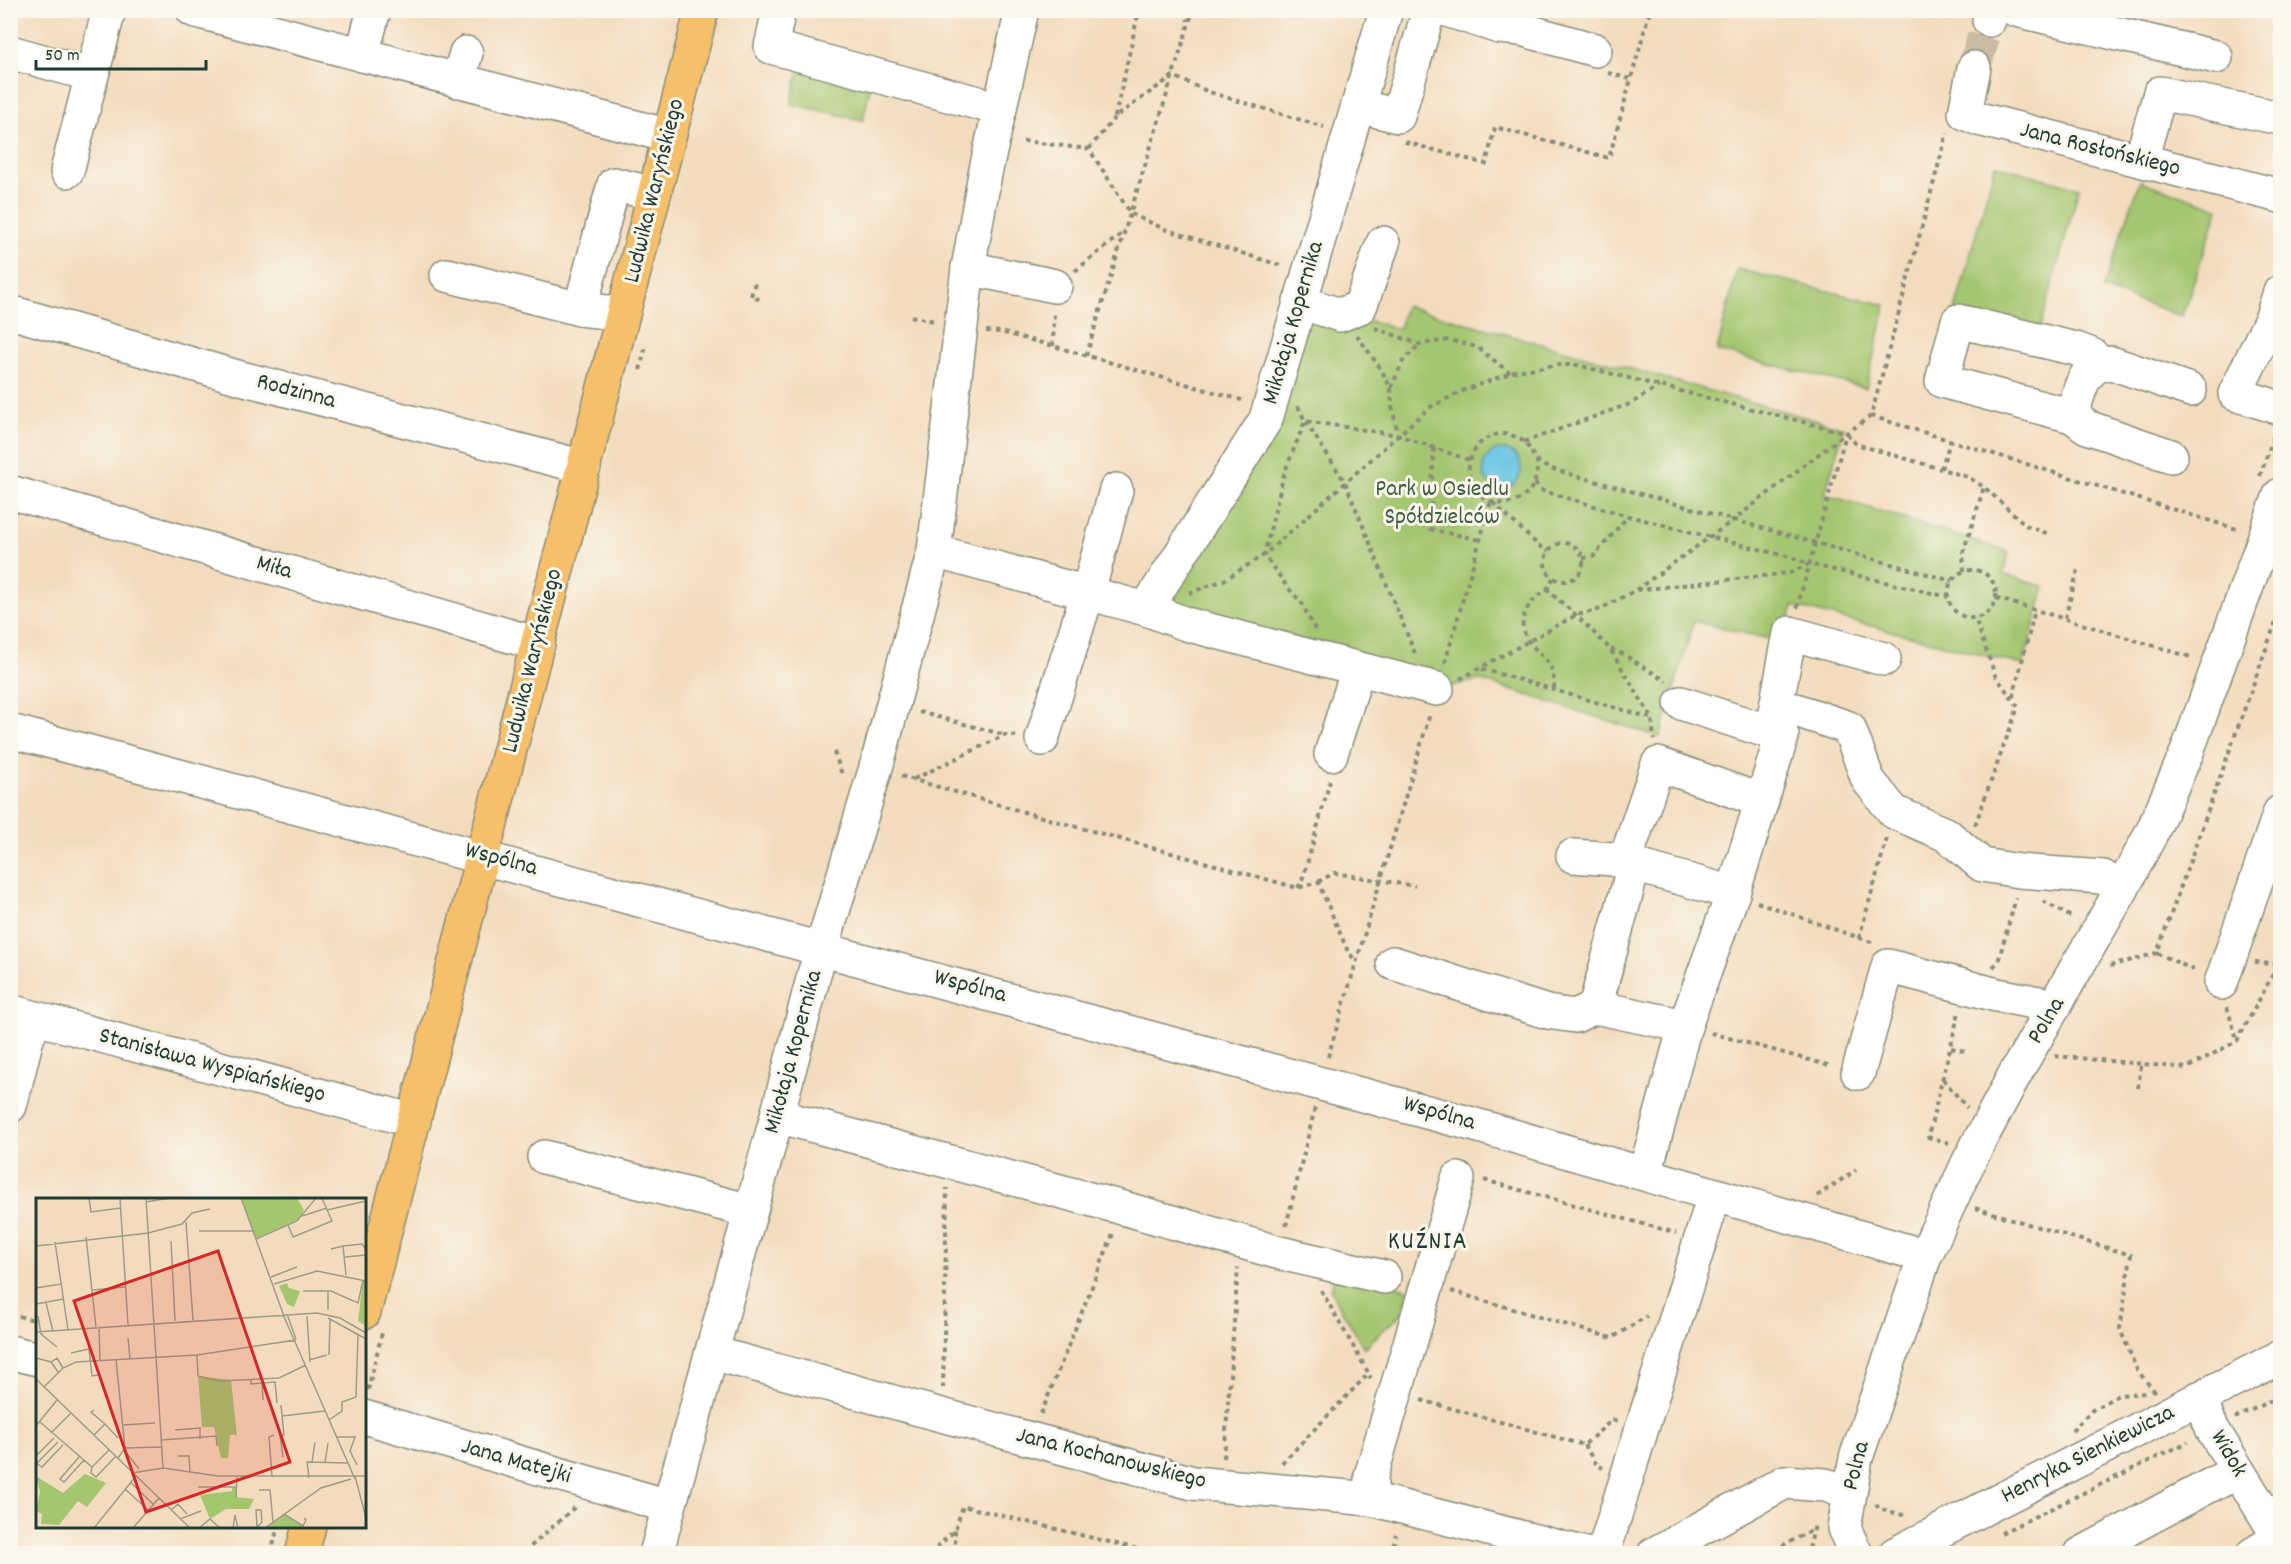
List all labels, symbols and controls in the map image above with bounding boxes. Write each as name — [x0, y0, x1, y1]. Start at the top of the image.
scale bar — [36, 33, 206, 71]
text: 50 m — [45, 44, 80, 69]
street label: Ludwika Waryńskiego — [616, 95, 694, 287]
street label: Jana Rosłońskiego — [2016, 114, 2184, 186]
street label: Mikołaja Kopernika — [1254, 237, 1334, 409]
street label: Rodzinna — [253, 365, 340, 419]
park label: Park w Osiedlu Spółdzielców — [1375, 473, 1509, 535]
street label: Miła — [252, 547, 297, 589]
street label: Ludwika Waryńskiego — [494, 565, 572, 757]
street label: Wspólna — [461, 834, 542, 886]
street label: Wspólna — [930, 961, 1011, 1013]
street label: Mikołaja Kopernika — [756, 966, 832, 1138]
street label: Polna — [2020, 990, 2075, 1051]
street label: Stanisława Wyspiańskiego — [95, 1019, 329, 1113]
street label: Wspólna — [1399, 1088, 1480, 1141]
inset map — [36, 1198, 366, 1528]
district label: KUŹNIA — [1388, 1224, 1468, 1261]
street label: Henryka Sienkiewicza — [1995, 1396, 2181, 1513]
street label: Jana Kochanowskiego — [1012, 1419, 1210, 1499]
street label: Widok — [2201, 1424, 2255, 1484]
street label: Jana Matejki — [457, 1430, 575, 1494]
street label: Polna — [1835, 1437, 1880, 1494]

